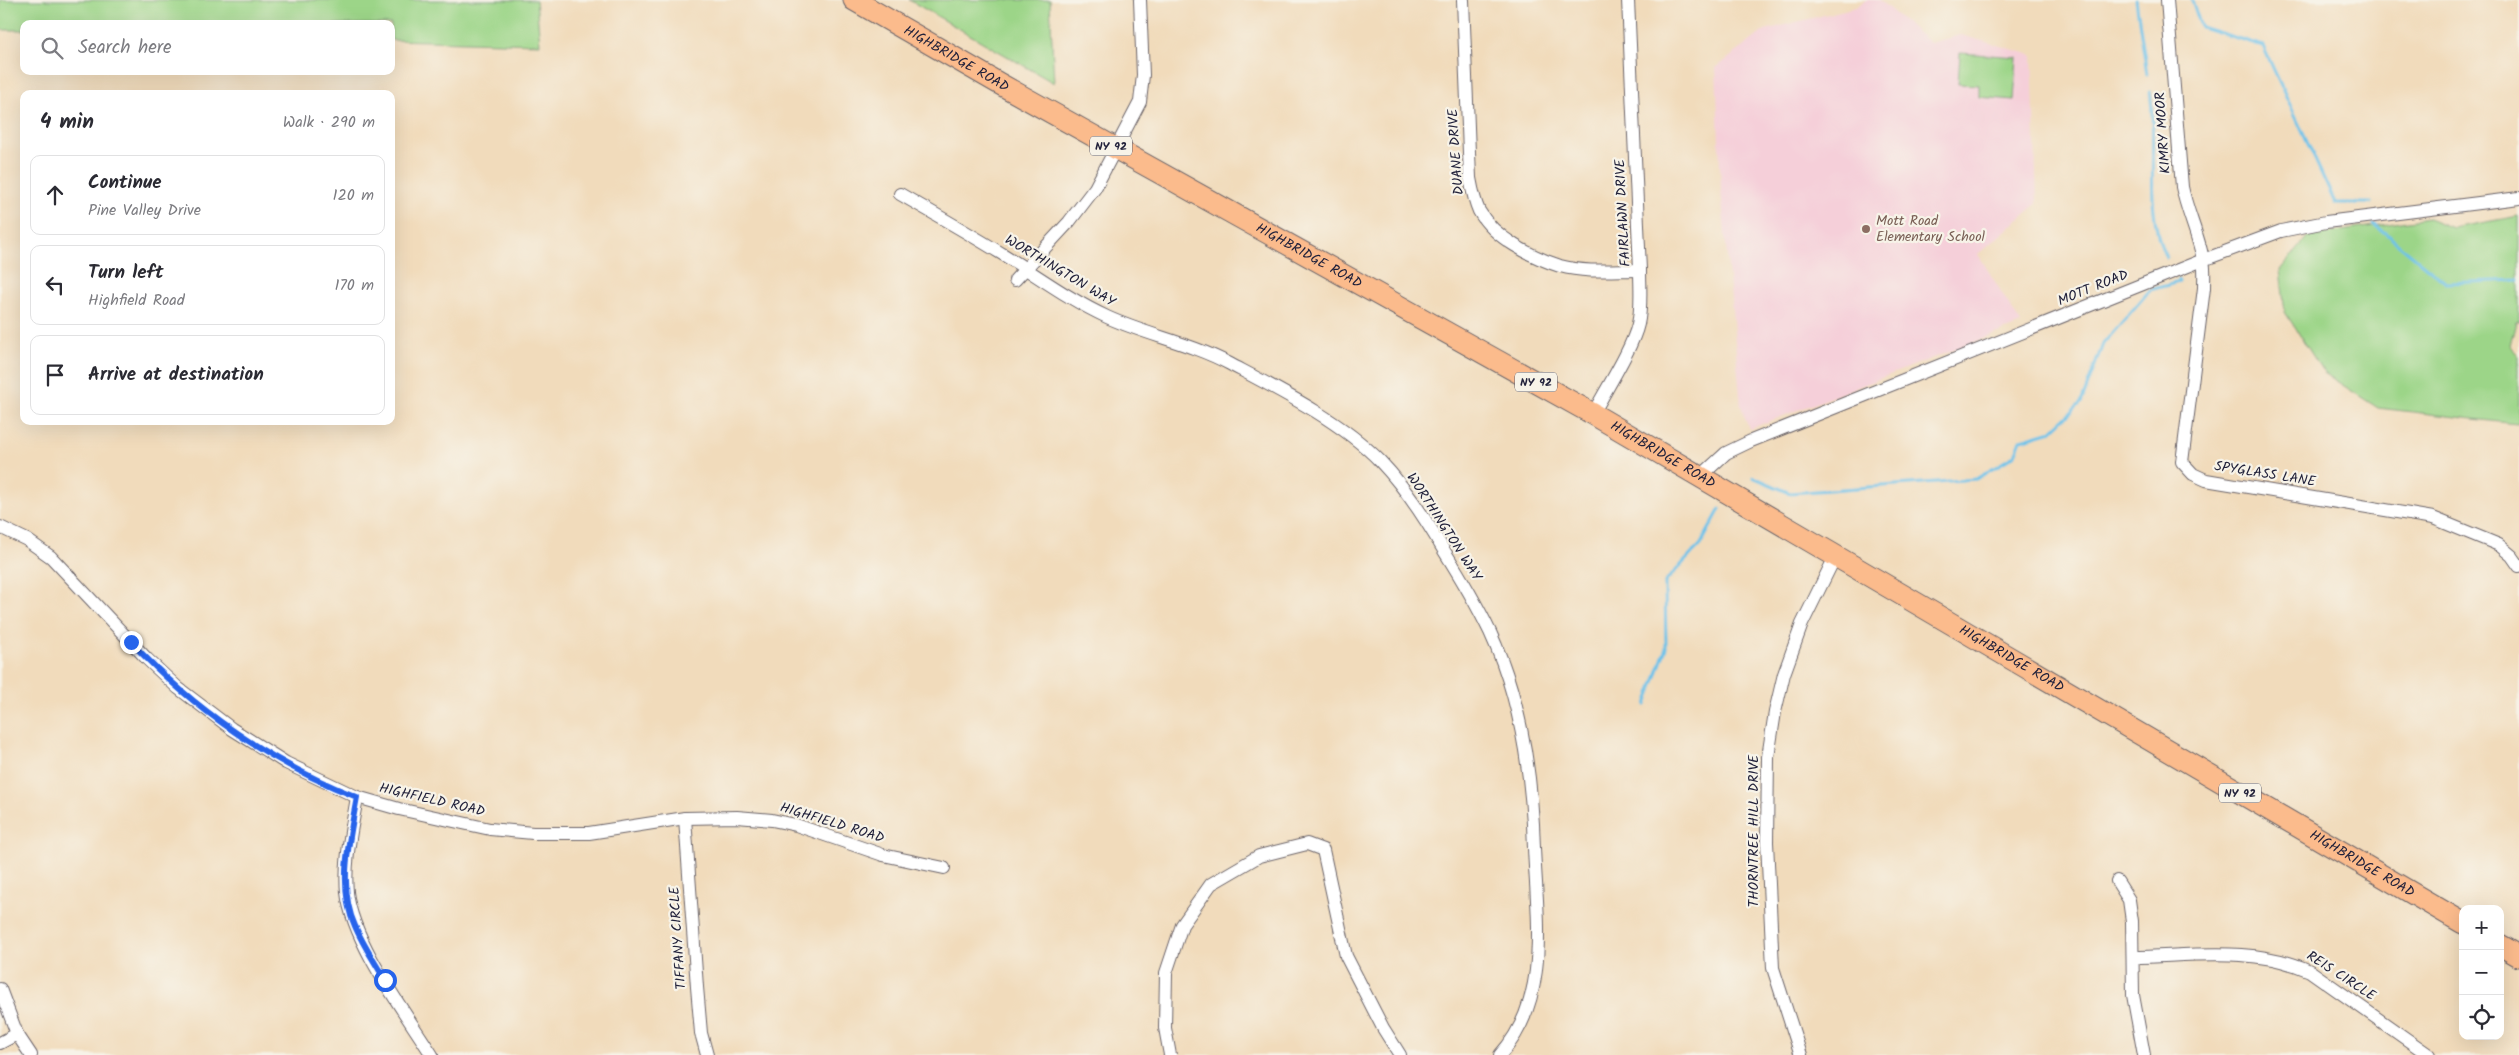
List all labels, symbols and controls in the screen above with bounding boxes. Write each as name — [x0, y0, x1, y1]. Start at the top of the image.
search box — [20, 20, 395, 75]
street label: HIGHBRIDGE ROAD — [899, 20, 1013, 98]
text: Search here — [78, 33, 172, 63]
icon: search — [38, 34, 66, 62]
street label: KIMRY MOOR — [2149, 91, 2177, 175]
text: 4 min — [40, 106, 94, 139]
street label: DUANE DRIVE — [1442, 107, 1470, 196]
text: Walk · 290 m — [283, 110, 375, 135]
road number: NY 92 — [1090, 136, 1132, 156]
street label: FAIRLAWN DRIVE — [1609, 158, 1637, 267]
text: Continue — [88, 168, 161, 198]
icon: ahead — [41, 181, 69, 209]
text: 120 m — [333, 183, 374, 208]
text: Pine Valley Drive — [88, 198, 201, 223]
place label: Mott Road Elementary School — [1876, 210, 1985, 248]
street label: HIGHBRIDGE ROAD — [1252, 217, 1366, 294]
marker: Mott Road Elementary School — [1860, 223, 1872, 235]
street label: WORTHINGTON WAY — [1000, 229, 1120, 313]
text: Turn left — [88, 258, 163, 288]
street label: MOTT ROAD — [2054, 264, 2132, 312]
icon: left — [41, 271, 69, 299]
text: 170 m — [334, 273, 374, 298]
text: Highfield Road — [88, 288, 185, 313]
text: Arrive at destination — [88, 360, 264, 390]
icon: arrive — [41, 361, 69, 389]
road number: NY 92 — [1515, 372, 1557, 392]
street label: HIGHBRIDGE ROAD — [1606, 415, 1720, 494]
street label: SPYGLASS LANE — [2213, 455, 2318, 493]
street label: WORTHINGTON WAY — [1401, 468, 1488, 586]
street label: HIGHBRIDGE ROAD — [1955, 619, 2068, 698]
route end — [120, 631, 143, 654]
street label: THORNTREE HILL DRIVE — [1743, 754, 1765, 907]
street label: HIGHFIELD ROAD — [377, 777, 487, 823]
road number: NY 92 — [2219, 784, 2261, 802]
street label: HIGHFIELD ROAD — [777, 797, 887, 849]
street label: HIGHBRIDGE ROAD — [2305, 824, 2419, 903]
street label: TIFFANY CIRCLE — [663, 885, 693, 990]
map controls — [2459, 905, 2504, 1040]
button: + — [2459, 905, 2504, 950]
street label: REIS CIRCLE — [2302, 945, 2381, 1007]
button: − — [2459, 950, 2504, 995]
route start — [374, 969, 397, 992]
button: locate — [2459, 995, 2504, 1040]

